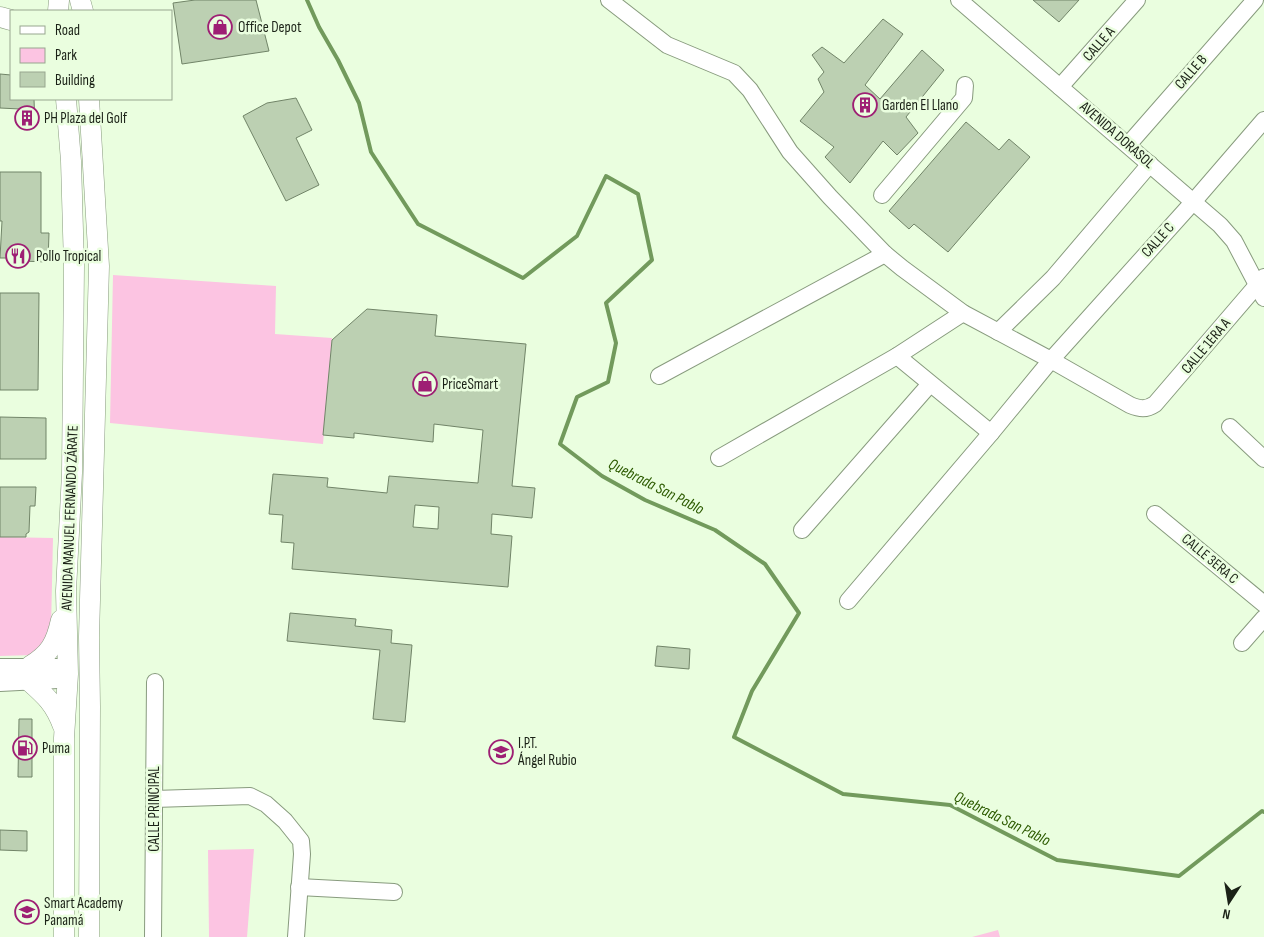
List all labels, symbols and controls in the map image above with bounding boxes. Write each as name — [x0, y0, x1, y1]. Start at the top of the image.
legend — [10, 10, 172, 100]
shop icon: Office Depot — [207, 14, 233, 40]
place label: Office Depot — [238, 18, 302, 37]
text: Road — [55, 21, 80, 40]
street label: CALLE A — [1079, 22, 1120, 65]
text: Park — [55, 46, 77, 65]
street label: CALLE B — [1171, 50, 1212, 93]
text: Building — [55, 71, 95, 90]
building icon: Garden El Llano — [852, 92, 878, 118]
place label: Garden El Llano — [882, 96, 958, 115]
street label: AVENIDA DORASOL — [1075, 97, 1159, 173]
building icon: PH Plaza del Golf — [14, 105, 40, 131]
place label: PH Plaza del Golf — [44, 109, 128, 128]
street label: CALLE C — [1137, 219, 1179, 261]
restaurant icon: Pollo Tropical — [5, 243, 31, 269]
place label: Pollo Tropical — [36, 247, 101, 266]
street label: CALLE 1ERA A — [1177, 314, 1235, 378]
shop icon: PriceSmart — [412, 371, 438, 397]
place label: PriceSmart — [442, 375, 499, 394]
street label: AVENIDA MANUEL FERNANDO ZÁRATE — [57, 425, 83, 612]
water label: Quebrada San Pablo — [605, 455, 707, 519]
street label: CALLE 3ERA C — [1178, 530, 1242, 588]
place label: I.P.T. Ángel Rubio — [517, 734, 577, 770]
fuel station icon: Puma — [12, 735, 38, 761]
place label: Puma — [42, 739, 70, 758]
school or university icon: I.P.T. Ángel Rubio — [488, 739, 514, 765]
street label: CALLE PRINCIPAL — [145, 766, 164, 852]
water label: Quebrada San Pablo — [951, 788, 1054, 851]
north arrow — [1204, 877, 1254, 927]
place label: Smart Academy Panamá — [44, 894, 123, 930]
school or university icon: Smart Academy Panamá — [14, 899, 40, 925]
text: N — [1221, 905, 1232, 923]

